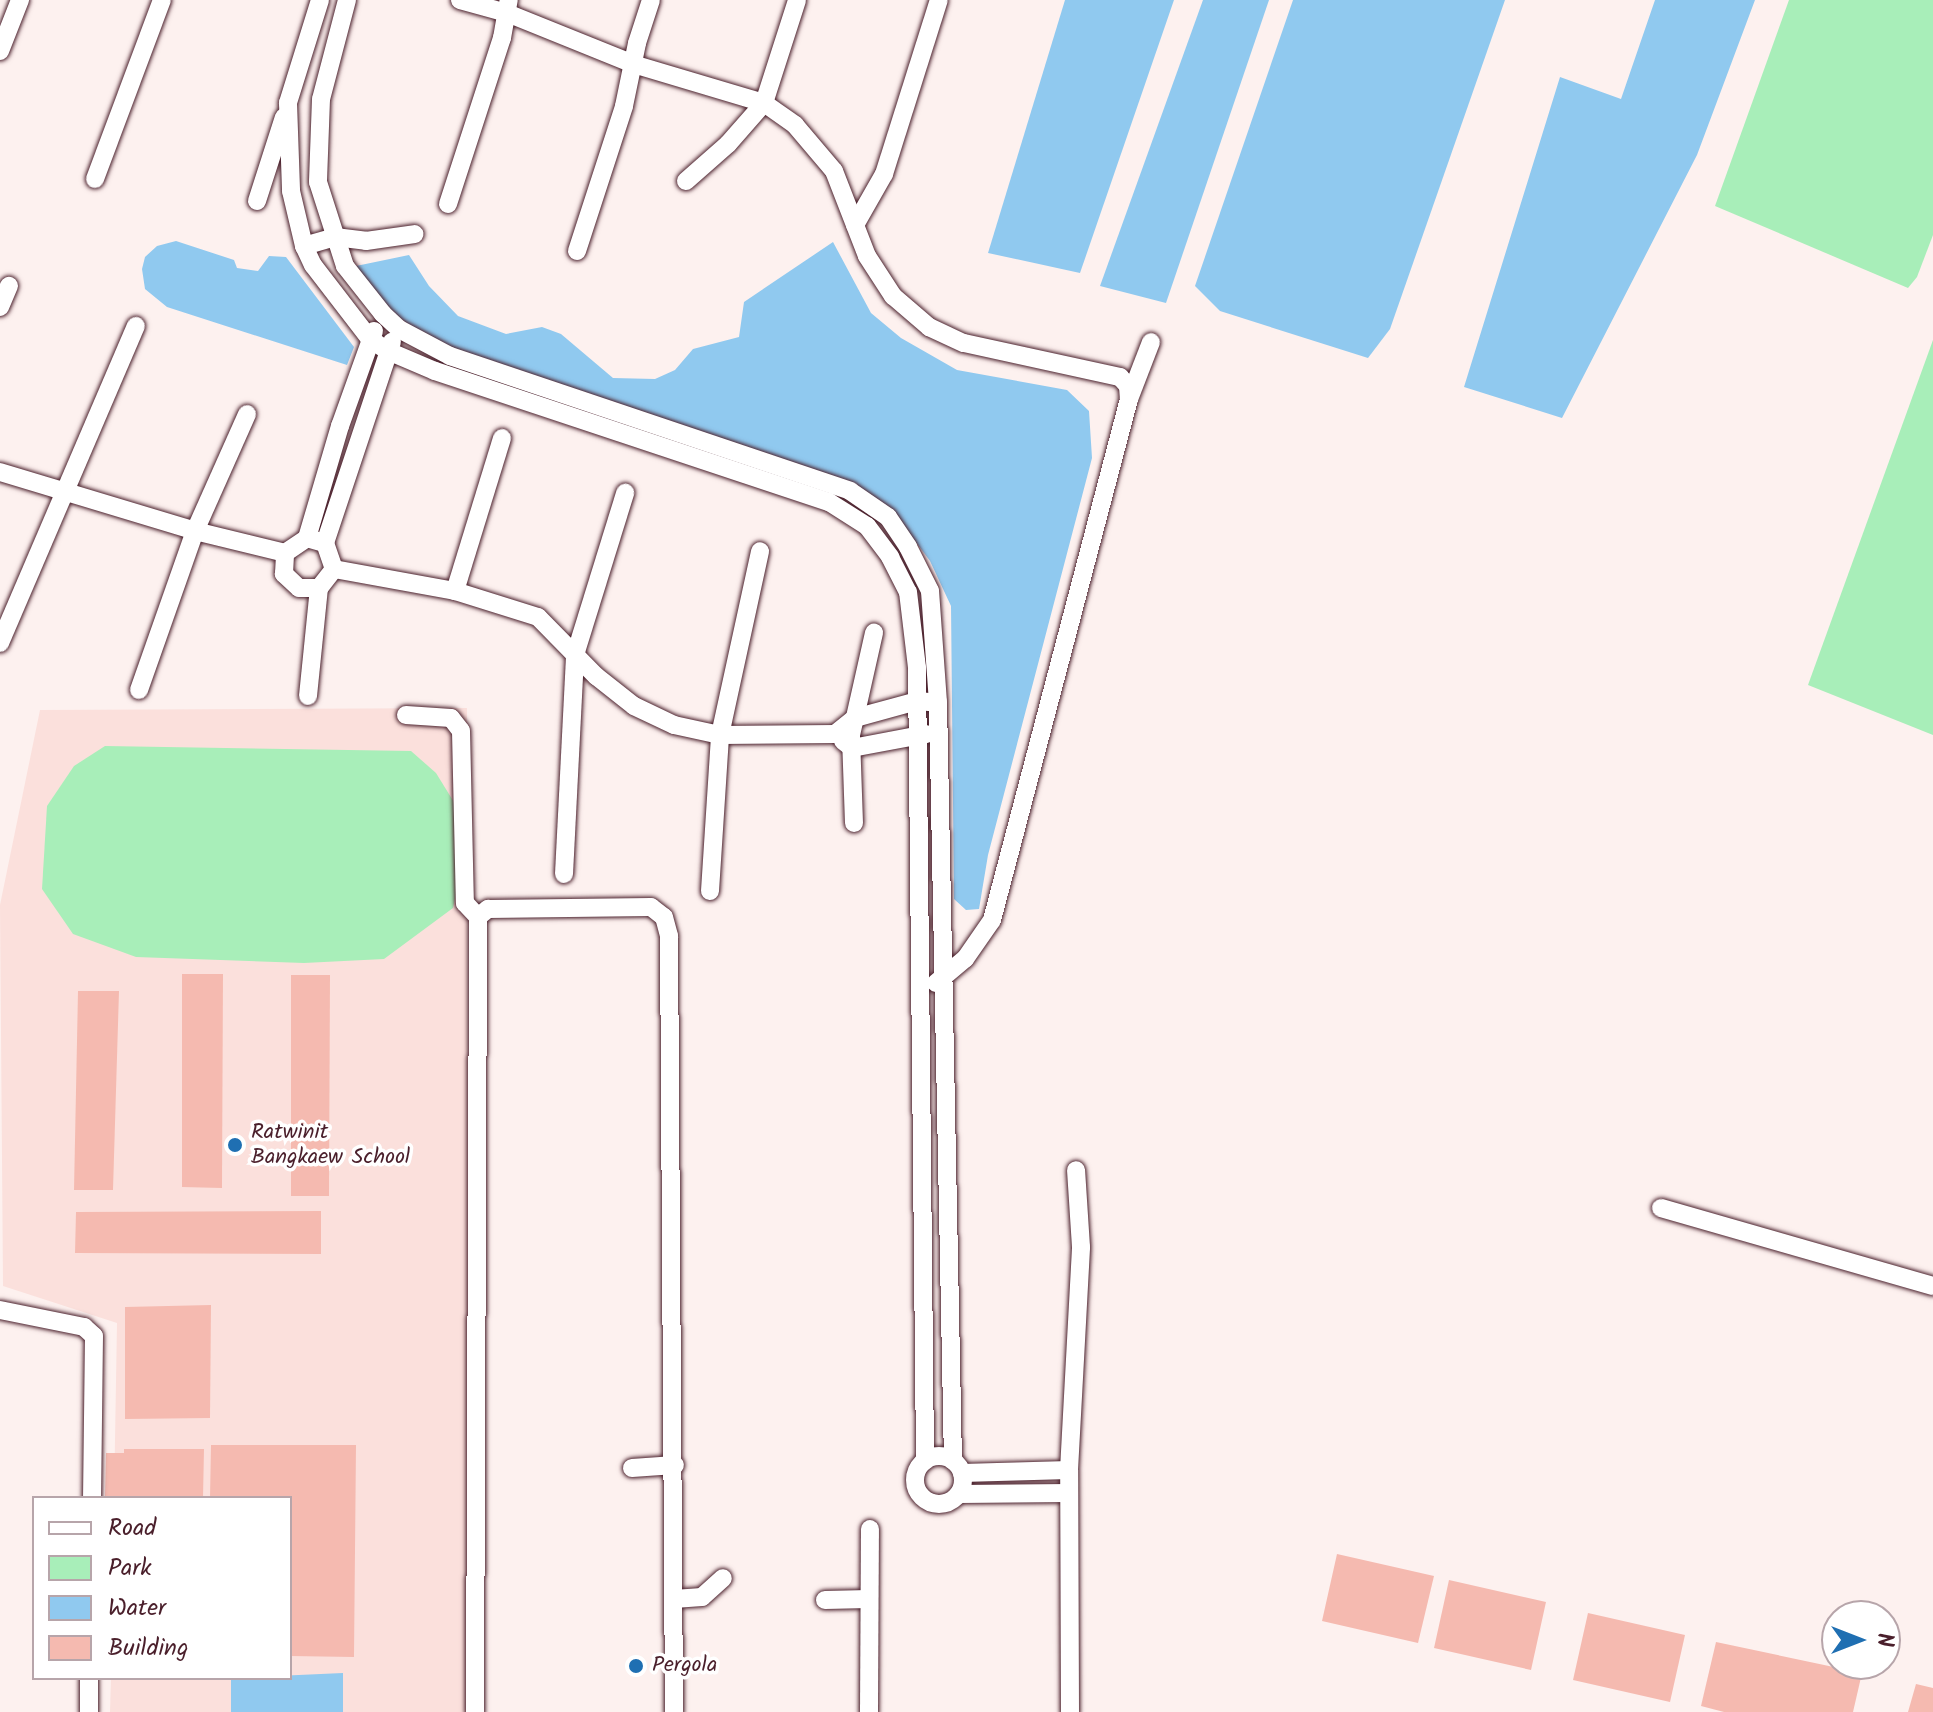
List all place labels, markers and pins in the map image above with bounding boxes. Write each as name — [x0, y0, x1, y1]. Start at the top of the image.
place label: Ratwinit Bangkaew School — [251, 1119, 410, 1170]
marker: Ratwinit Bangkaew School — [226, 1136, 244, 1154]
place label: Pergola — [652, 1653, 717, 1679]
marker: Pergola — [627, 1657, 645, 1675]

